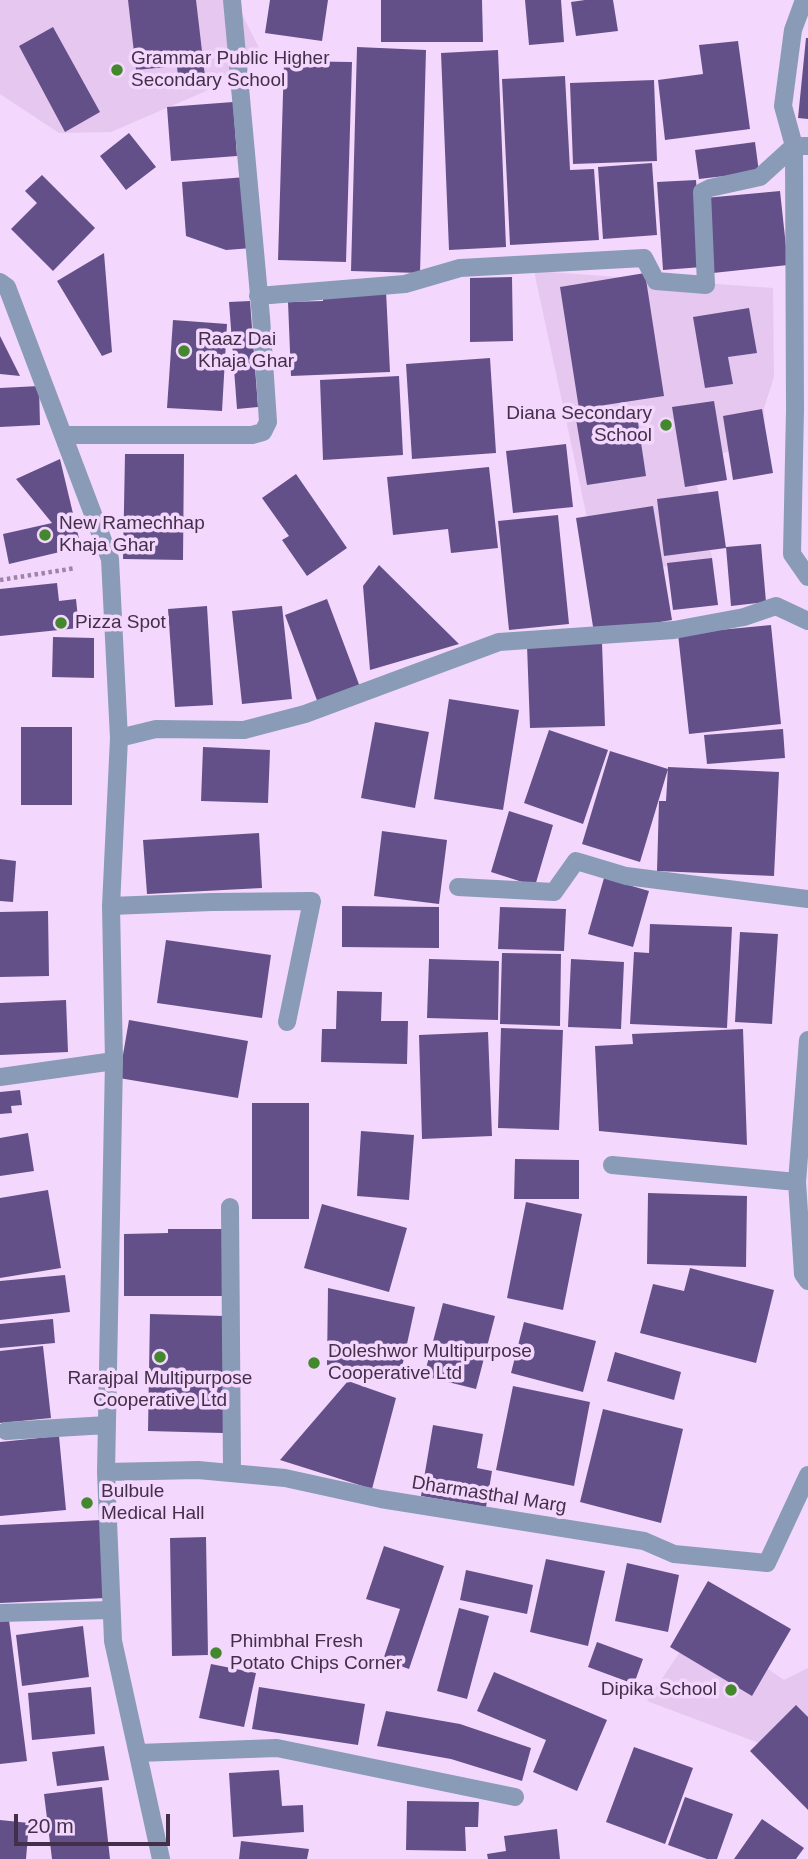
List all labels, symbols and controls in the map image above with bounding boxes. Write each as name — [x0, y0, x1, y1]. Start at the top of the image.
place label: Grammar Public Higher Secondary School — [131, 48, 329, 92]
marker: Grammar Public Higher Secondary School — [109, 62, 125, 78]
place label: Raaz Dai Khaja Ghar — [198, 329, 294, 373]
marker: Raaz Dai Khaja Ghar — [176, 343, 192, 359]
place label: Diana Secondary School — [506, 403, 652, 447]
marker: Diana Secondary School — [658, 417, 674, 433]
place label: New Ramechhap Khaja Ghar — [59, 513, 205, 557]
marker: New Ramechhap Khaja Ghar — [37, 527, 53, 543]
place label: Pizza Spot — [75, 612, 166, 634]
marker: Pizza Spot — [53, 615, 69, 631]
place label: Doleshwor Multipurpose Cooperative Ltd — [328, 1341, 532, 1385]
marker: Rarajpal Multipurpose Cooperative Ltd — [152, 1349, 168, 1365]
marker: Doleshwor Multipurpose Cooperative Ltd — [306, 1355, 322, 1371]
place label: Rarajpal Multipurpose Cooperative Ltd — [68, 1368, 252, 1412]
street label: Dharmasthal Marg — [410, 1472, 568, 1518]
place label: Bulbule Medical Hall — [101, 1481, 204, 1525]
marker: Bulbule Medical Hall — [79, 1495, 95, 1511]
place label: Phimbhal Fresh Potato Chips Corner — [230, 1631, 402, 1675]
marker: Phimbhal Fresh Potato Chips Corner — [208, 1645, 224, 1661]
place label: Dipika School — [601, 1679, 717, 1701]
marker: Dipika School — [723, 1682, 739, 1698]
scale bar — [18, 1800, 173, 1844]
text: 20 m — [27, 1814, 74, 1837]

